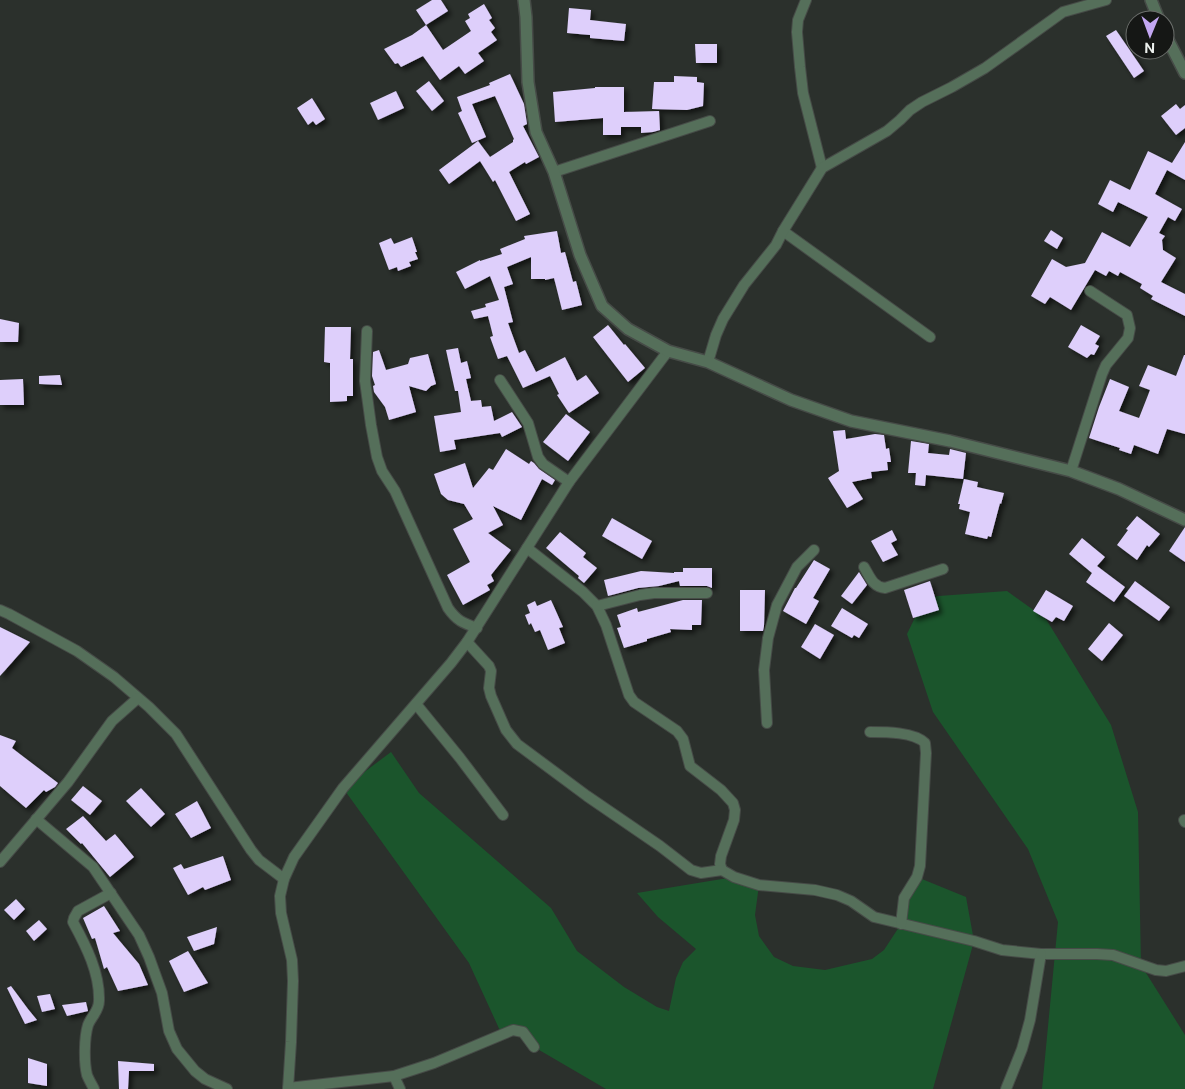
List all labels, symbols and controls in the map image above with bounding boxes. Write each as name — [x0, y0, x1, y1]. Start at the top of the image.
north arrow — [1125, 10, 1175, 60]
text: N — [1144, 40, 1155, 56]

